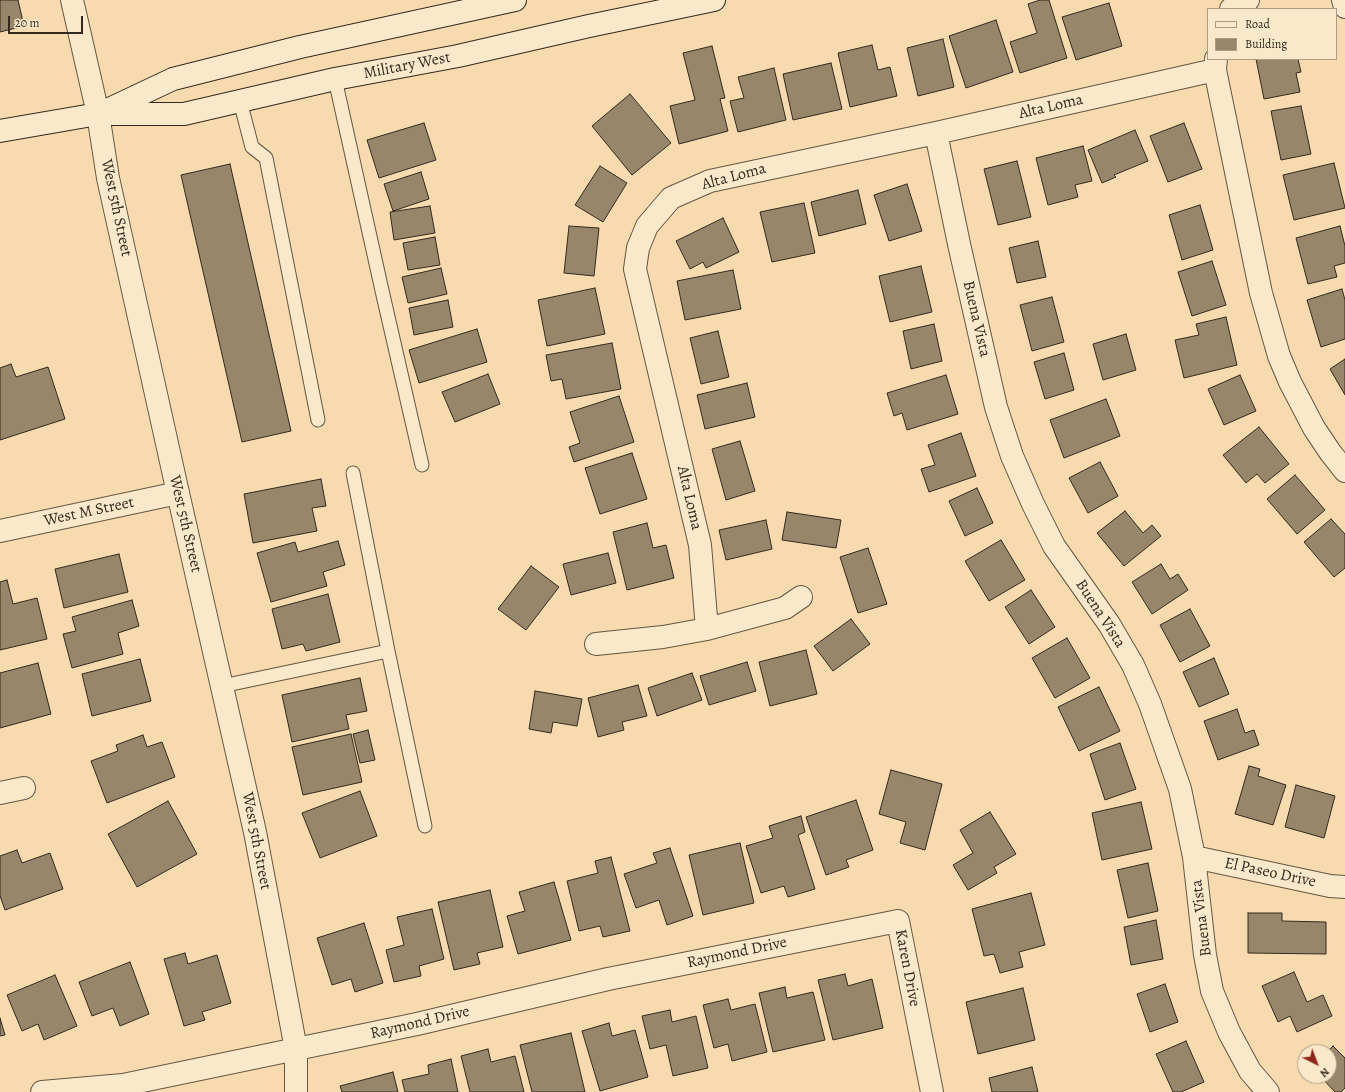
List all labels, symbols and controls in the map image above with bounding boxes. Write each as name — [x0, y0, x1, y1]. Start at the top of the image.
scale bar — [10, 8, 85, 34]
legend — [1207, 8, 1337, 60]
text: 20 m — [15, 15, 39, 31]
text: Road — [1245, 16, 1270, 32]
text: Building — [1245, 36, 1287, 52]
street label: Military West — [362, 48, 452, 84]
street label: Alta Loma — [1017, 90, 1085, 124]
street label: West 5th Street — [96, 158, 136, 258]
street label: Alta Loma — [700, 159, 768, 195]
street label: Buena Vista — [958, 279, 994, 359]
street label: Alta Loma — [672, 464, 706, 532]
street label: West 5th Street — [165, 474, 205, 574]
street label: West M Street — [42, 493, 136, 531]
street label: Buena Vista — [1071, 576, 1129, 652]
street label: West 5th Street — [237, 791, 275, 891]
street label: El Paseo Drive — [1222, 854, 1318, 892]
street label: Buena Vista — [1188, 878, 1216, 958]
street label: Karen Drive — [890, 928, 924, 1008]
street label: Raymond Drive — [685, 933, 789, 973]
street label: Raymond Drive — [368, 1002, 472, 1044]
north arrow — [1297, 1044, 1337, 1084]
text: N — [1317, 1064, 1333, 1081]

